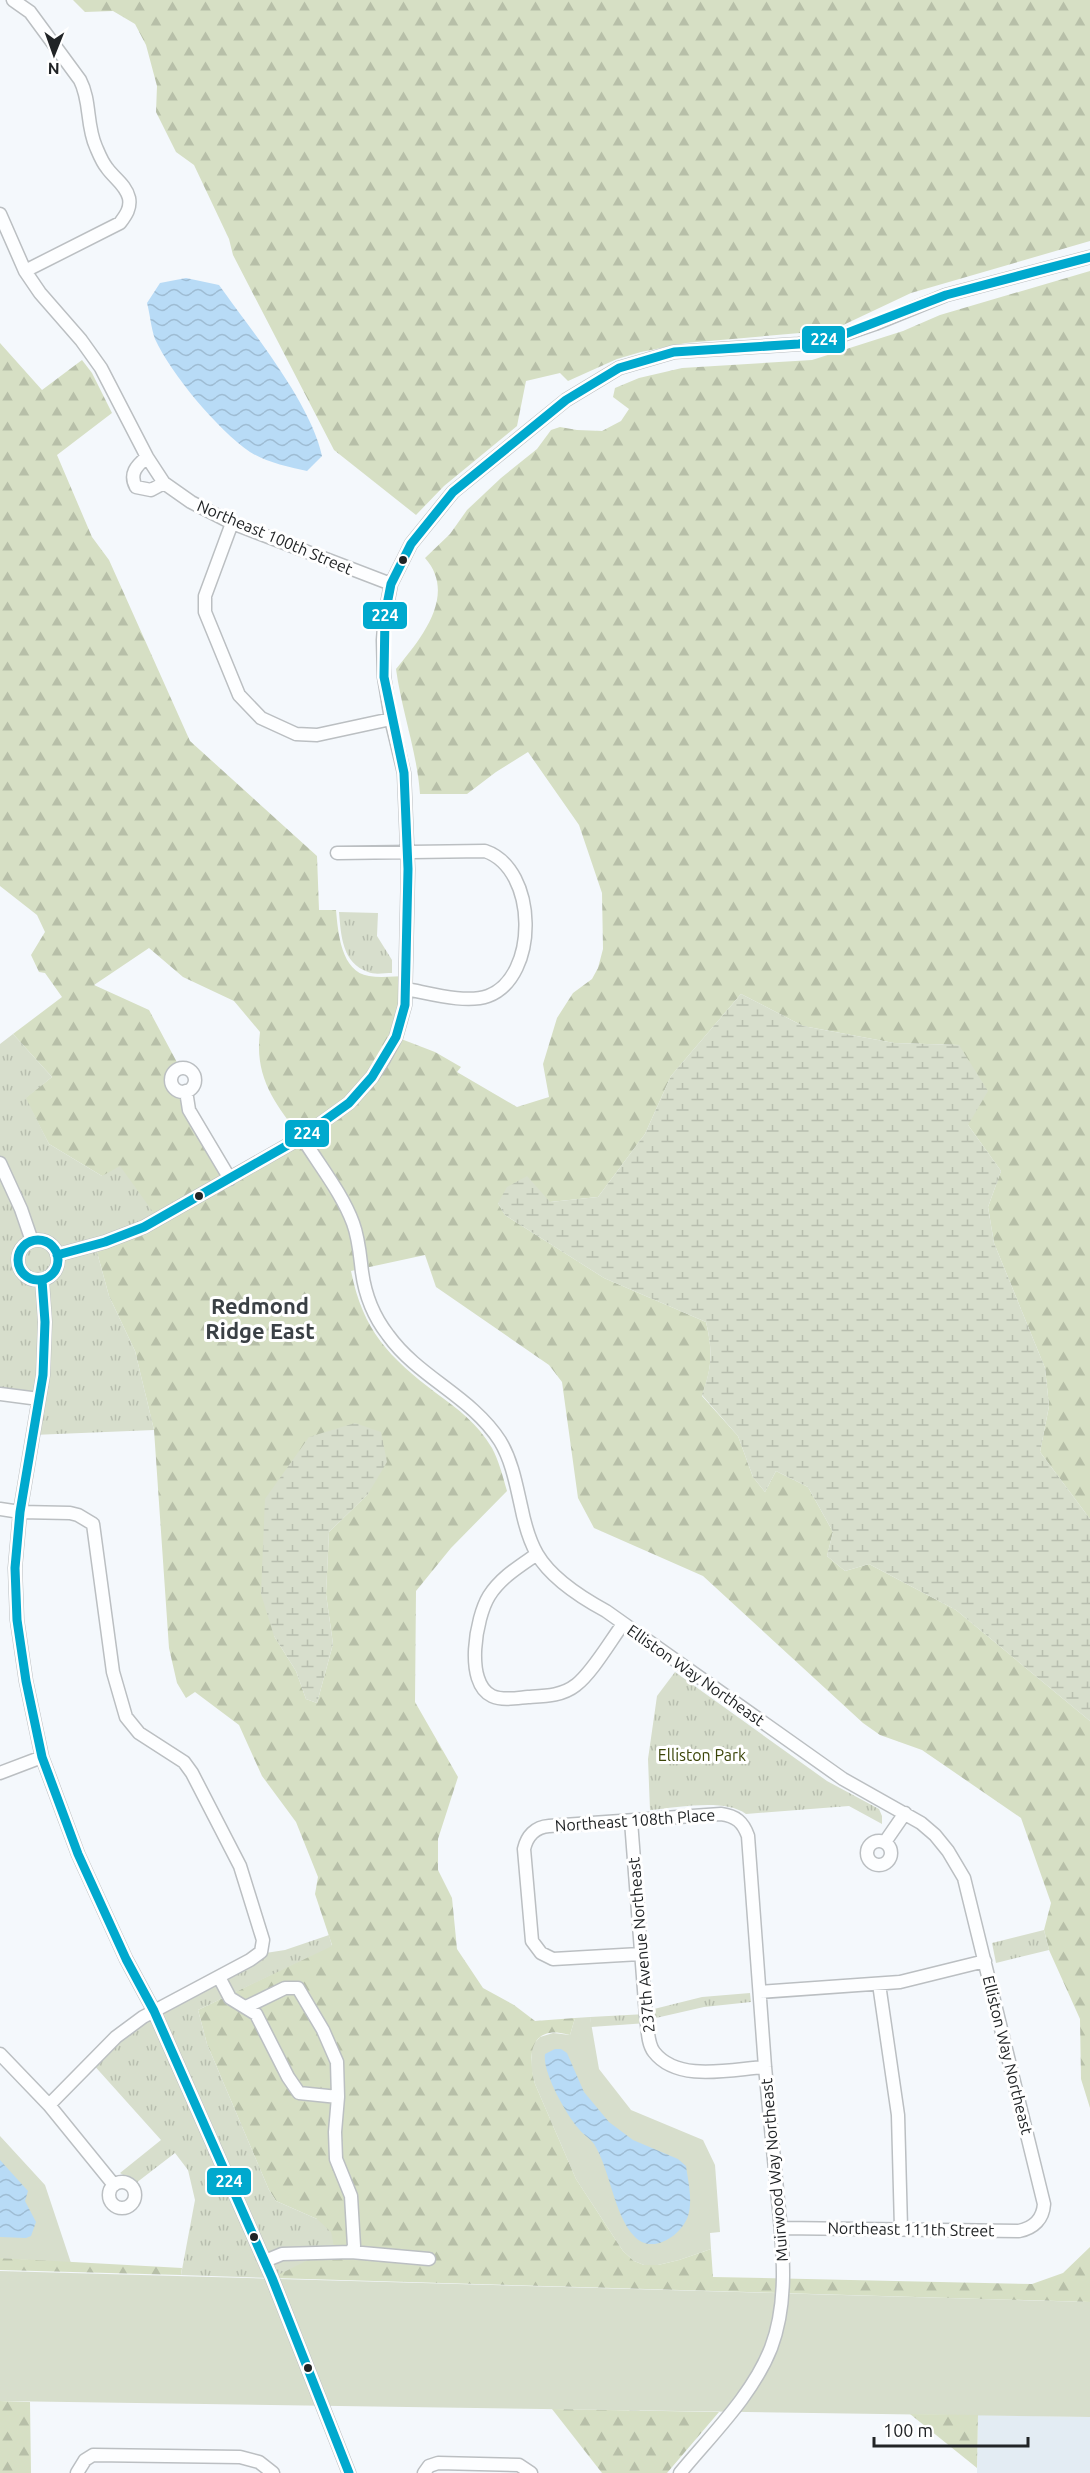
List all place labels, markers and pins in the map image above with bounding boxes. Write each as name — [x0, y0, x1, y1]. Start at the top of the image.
unlabelled marker — [397, 554, 409, 566]
unlabelled marker — [193, 1190, 205, 1202]
unlabelled marker — [248, 2231, 260, 2243]
unlabelled marker — [302, 2362, 314, 2374]

